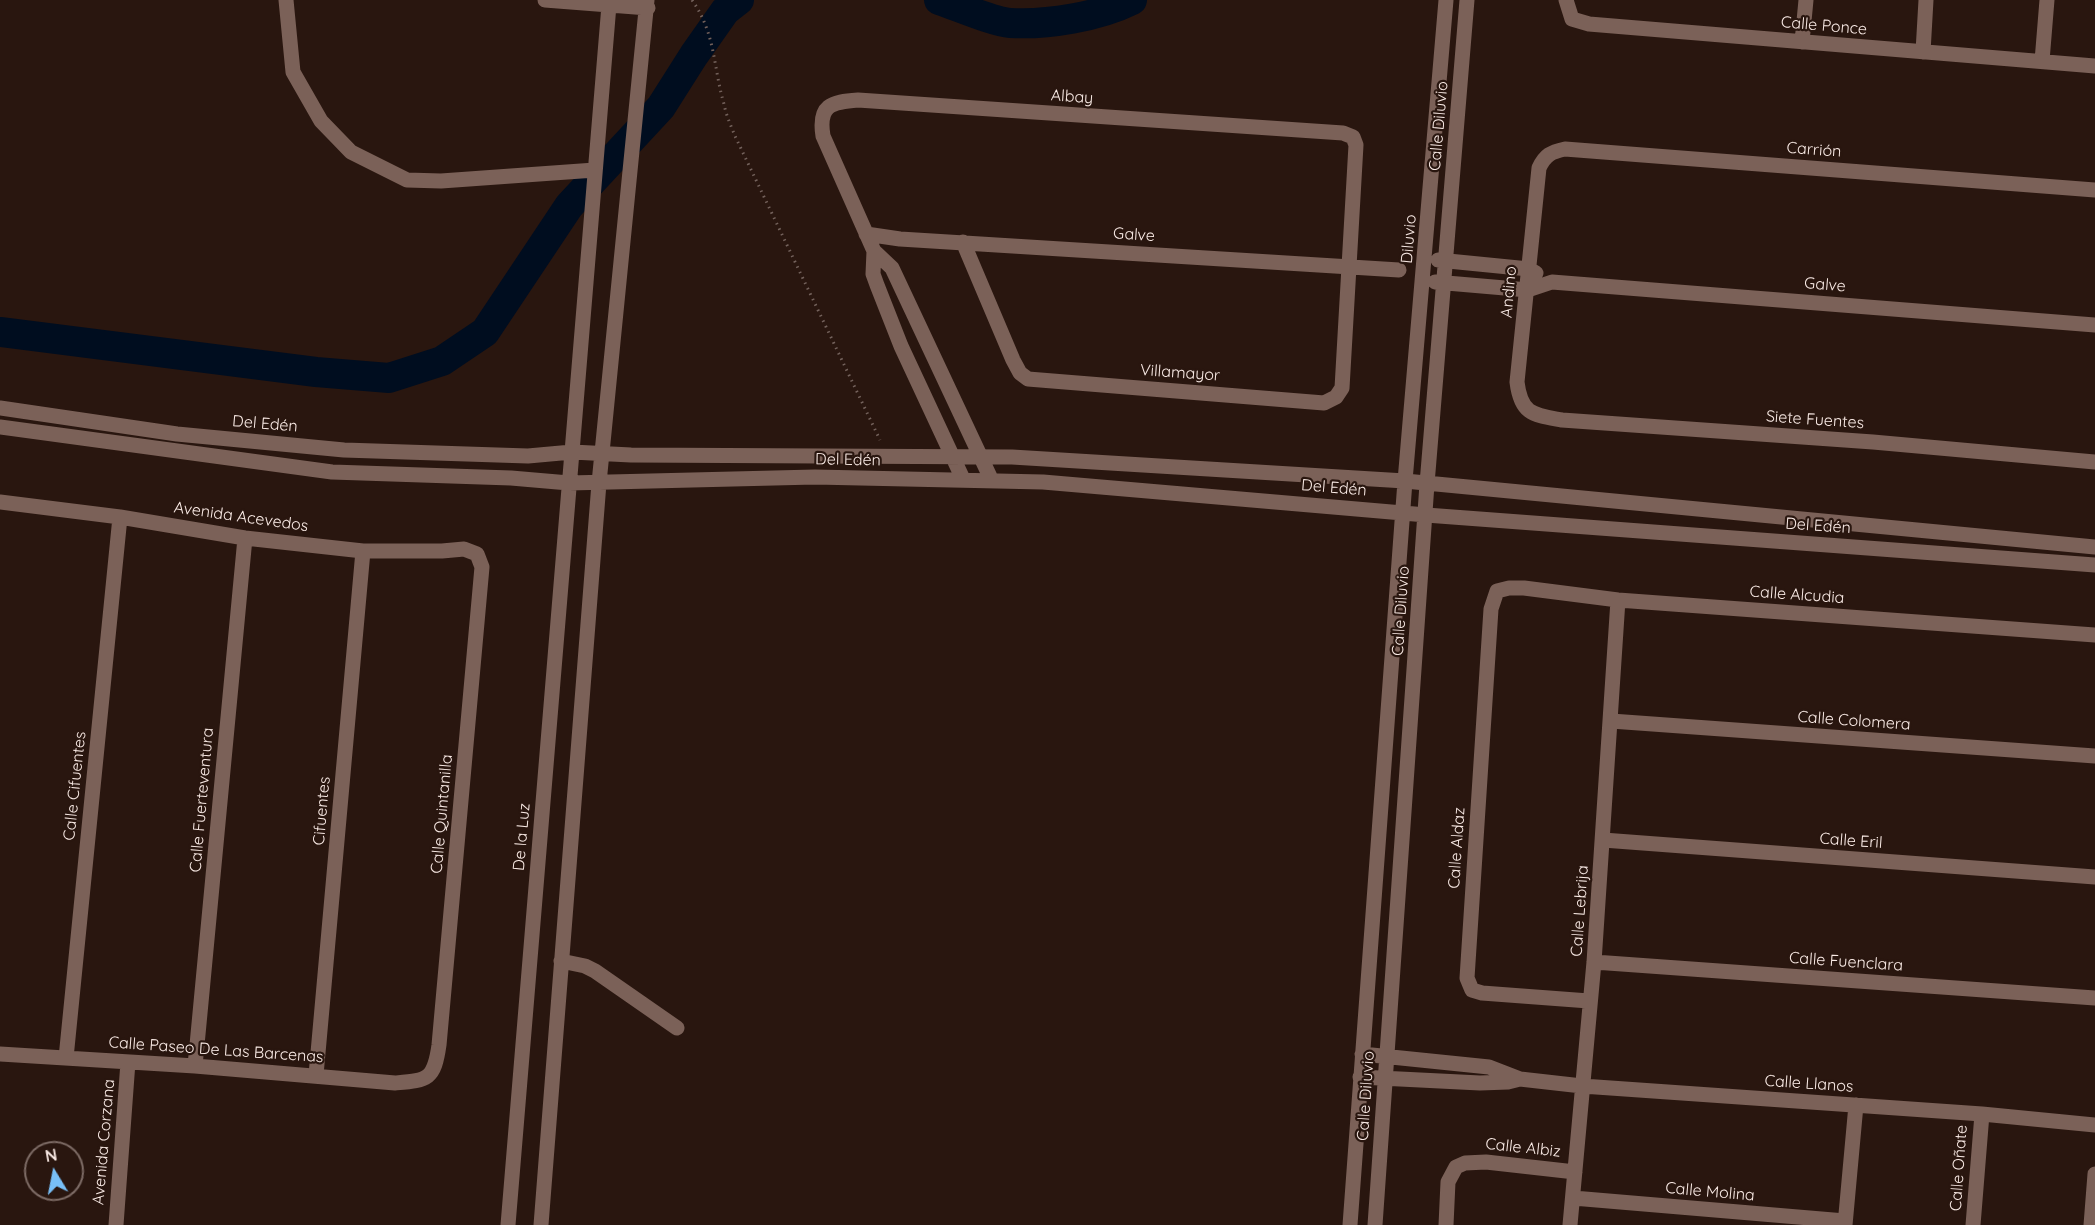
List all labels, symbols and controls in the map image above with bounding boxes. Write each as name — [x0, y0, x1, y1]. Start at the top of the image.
street label: Calle Ponce — [1780, 13, 1868, 39]
street label: Calle Diluvio — [1426, 80, 1452, 172]
street label: Albay — [1050, 86, 1094, 108]
street label: Carrión — [1786, 139, 1842, 161]
street label: Diluvio — [1397, 214, 1421, 264]
street label: Galve — [1113, 224, 1155, 246]
street label: Andino — [1497, 265, 1521, 319]
street label: Galve — [1803, 274, 1847, 296]
street label: Villamayor — [1139, 361, 1221, 385]
street label: Siete Fuentes — [1765, 407, 1865, 433]
street label: Del Edén — [231, 412, 299, 436]
street label: Del Edén — [815, 450, 881, 470]
street label: Del Edén — [1300, 476, 1368, 500]
street label: Avenida Acevedos — [173, 498, 309, 536]
street label: Del Edén — [1785, 514, 1851, 538]
street label: Calle Diluvio — [1388, 565, 1414, 657]
street label: Calle Alcudia — [1749, 582, 1845, 608]
street label: Calle Colomera — [1797, 707, 1911, 735]
street label: Calle Fuerteventura — [186, 727, 218, 873]
street label: Calle Cifuentes — [60, 730, 90, 842]
street label: Calle Quintanilla — [427, 754, 457, 874]
street label: Cifuentes — [309, 776, 335, 846]
street label: De la Luz — [509, 802, 535, 872]
street label: Calle Aldaz — [1445, 807, 1469, 889]
street label: Calle Eril — [1819, 829, 1883, 853]
street label: Calle Lebrija — [1567, 865, 1593, 957]
street label: Calle Fuenclara — [1788, 948, 1904, 976]
street label: Calle Paseo De Las Barcenas — [108, 1033, 324, 1067]
street label: Calle Diluvio — [1353, 1050, 1379, 1142]
street label: Calle Llanos — [1764, 1071, 1854, 1097]
street label: Avenida Corzana — [89, 1078, 119, 1206]
street label: Calle Oñate — [1946, 1124, 1972, 1212]
street label: Calle Albiz — [1484, 1135, 1562, 1161]
north arrow — [24, 1141, 84, 1201]
text: N — [44, 1144, 59, 1166]
street label: Calle Molina — [1664, 1179, 1756, 1205]

